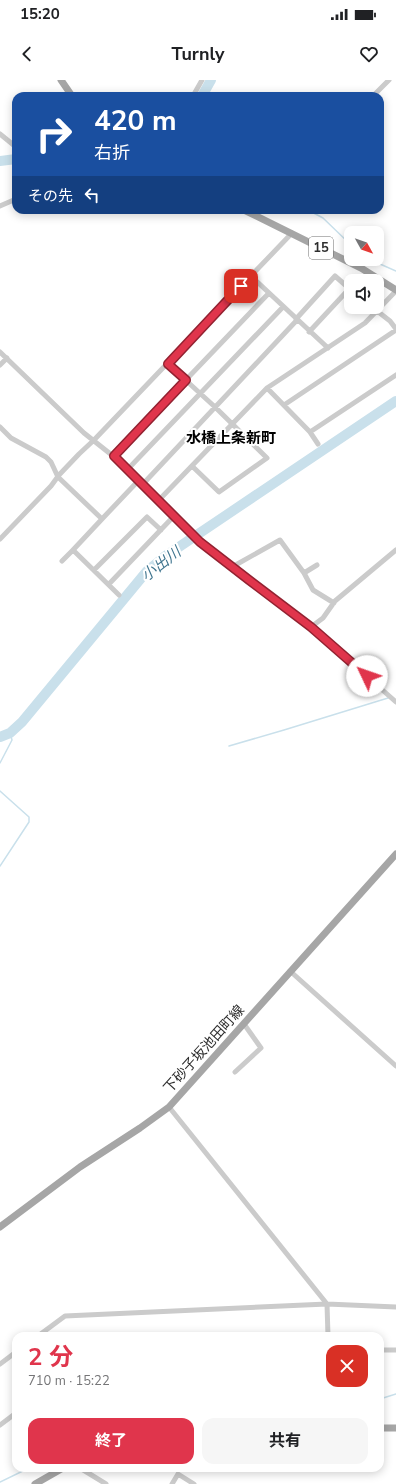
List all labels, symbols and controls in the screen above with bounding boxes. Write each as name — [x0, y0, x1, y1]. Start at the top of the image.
text: 15:20 — [20, 4, 60, 24]
text: Turnly — [172, 42, 224, 66]
icon: back — [16, 43, 38, 65]
icon: heart — [358, 43, 380, 65]
text: 420 m — [94, 102, 177, 140]
icon: right — [28, 108, 80, 160]
text: 右折 — [94, 141, 130, 165]
icon: left — [81, 184, 103, 206]
text: その先 — [28, 186, 73, 206]
north arrow — [344, 226, 384, 266]
map controls — [344, 226, 384, 314]
road number: 15 — [309, 237, 333, 259]
pin — [224, 269, 258, 303]
button: sound — [344, 274, 384, 314]
icon: arrive — [230, 275, 252, 297]
district label: 水橋上条新町 — [186, 428, 276, 448]
water label: 小出川 — [137, 541, 186, 586]
position arrow — [346, 655, 388, 697]
street label: 下砂子坂池田町線 — [159, 1001, 249, 1097]
text: 2 分 — [28, 1341, 73, 1373]
button: close — [326, 1345, 368, 1387]
text: 710 m · 15:22 — [28, 1372, 110, 1390]
button: 終了 — [28, 1418, 194, 1464]
button: 共有 — [202, 1418, 368, 1464]

